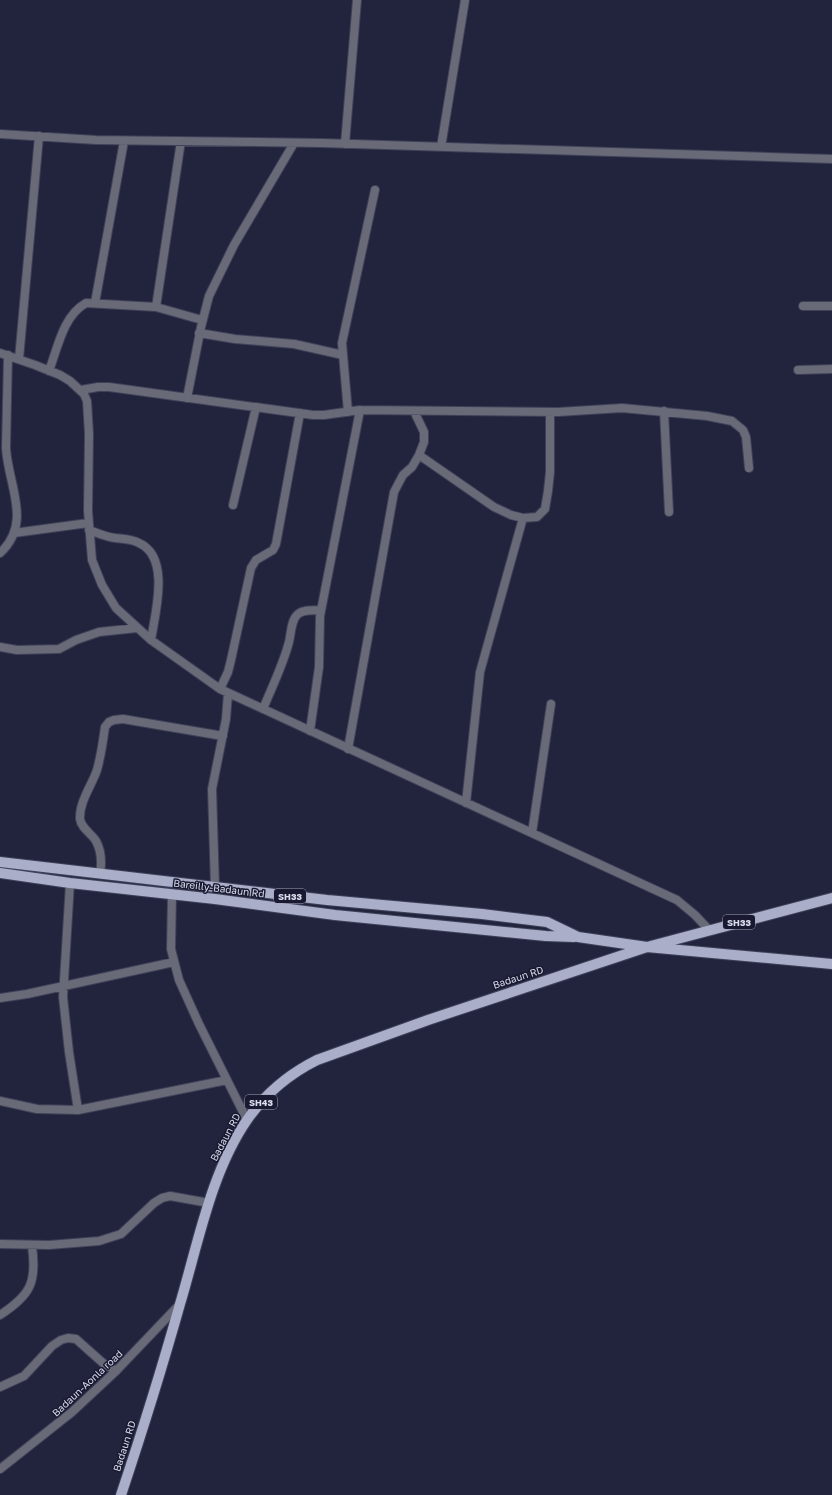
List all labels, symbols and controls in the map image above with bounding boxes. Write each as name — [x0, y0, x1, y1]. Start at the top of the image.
street label: Bareilly-Badaun Rd — [173, 876, 265, 900]
road number: SH33 — [274, 889, 306, 903]
road number: SH33 — [723, 915, 755, 929]
street label: Badaun RD — [491, 963, 545, 991]
road number: SH43 — [245, 1095, 277, 1109]
street label: Badaun RD — [207, 1111, 243, 1163]
street label: Badaun-Aonla road — [49, 1347, 125, 1419]
street label: Badaun RD — [110, 1419, 138, 1473]

